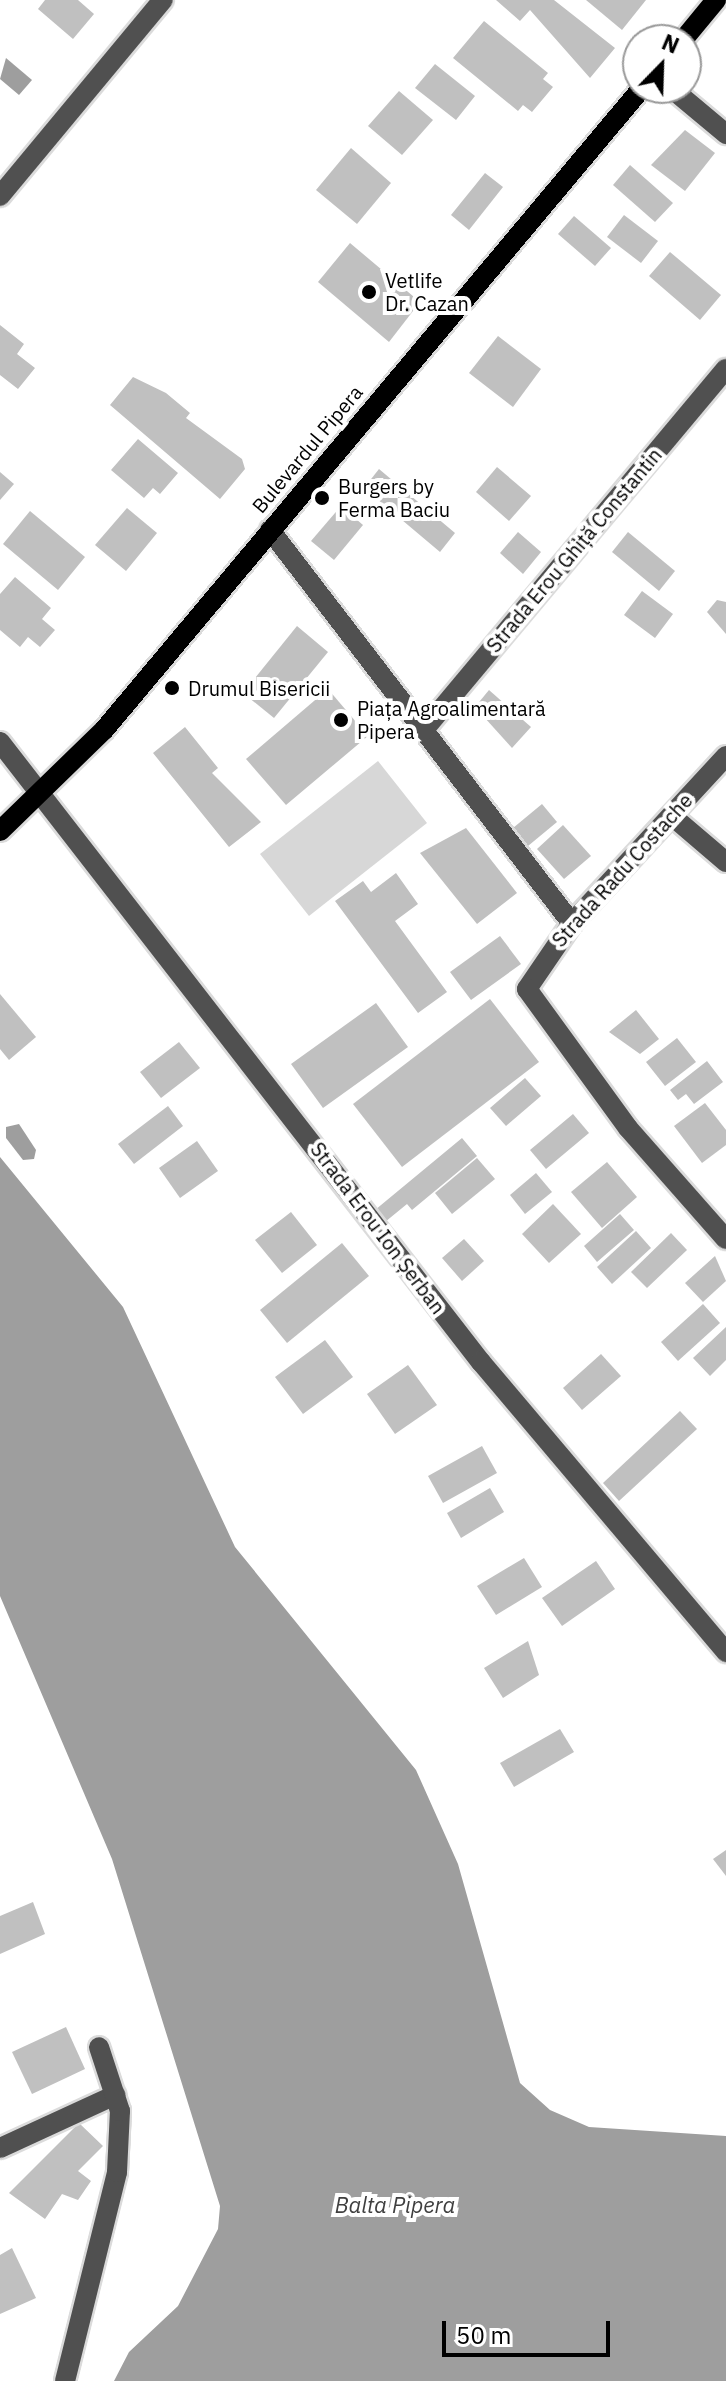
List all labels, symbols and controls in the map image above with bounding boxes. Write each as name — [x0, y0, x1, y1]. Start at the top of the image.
north arrow — [622, 24, 702, 104]
text: N — [658, 27, 684, 60]
place label: Vetlife Dr. Cazan — [385, 268, 469, 315]
marker: Vetlife Dr. Cazan — [360, 283, 378, 301]
street label: Bulevardul Pipera — [247, 380, 367, 518]
street label: Strada Erou Ghiță Constantin — [481, 443, 667, 657]
place label: Burgers by Ferma Baciu — [338, 474, 450, 521]
marker: Burgers by Ferma Baciu — [313, 489, 331, 507]
place label: Drumul Bisericii — [188, 676, 330, 700]
marker: Drumul Bisericii — [163, 679, 181, 697]
place label: Piața Agroalimentară Pipera — [357, 696, 546, 743]
marker: Piața Agroalimentară Pipera — [332, 711, 350, 729]
street label: Strada Radu Costache — [547, 788, 697, 952]
street label: Strada Erou Ion Șerban — [306, 1138, 450, 1318]
water label: Balta Pipera — [335, 2192, 455, 2218]
scale bar — [446, 2305, 614, 2355]
text: 50 m — [456, 2319, 511, 2351]

